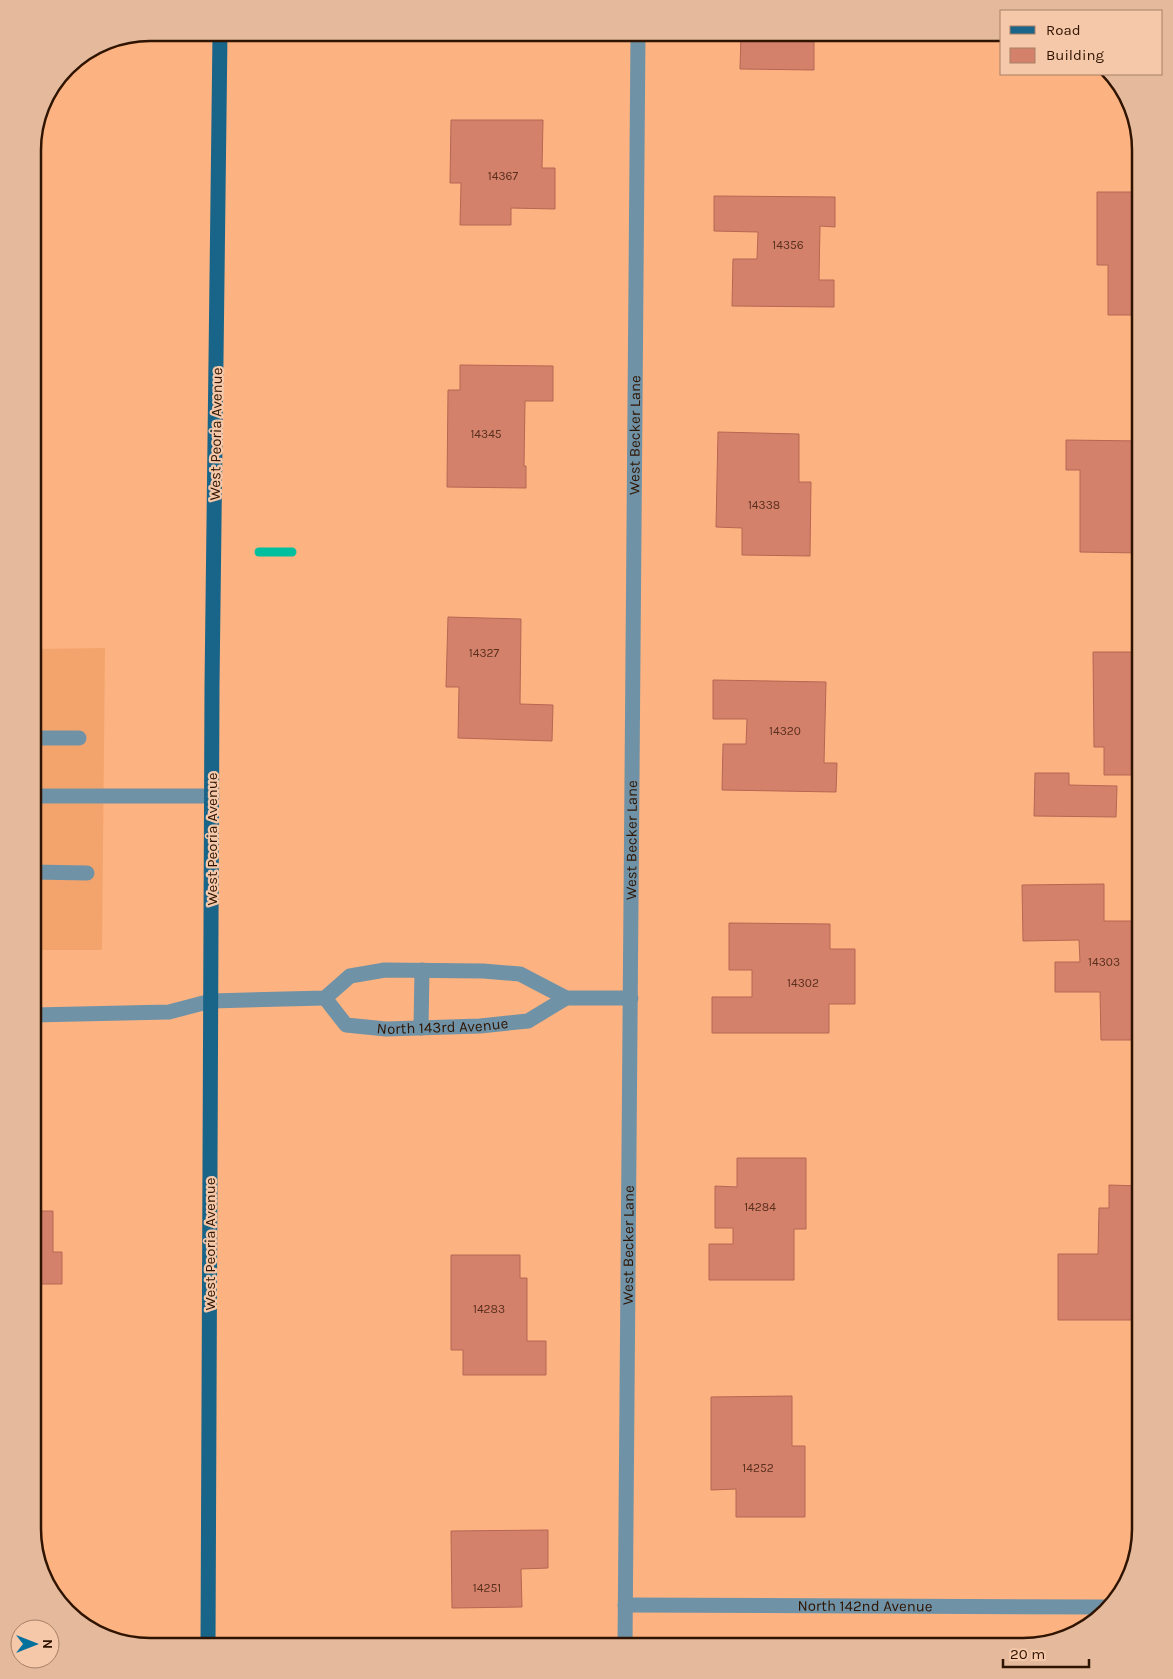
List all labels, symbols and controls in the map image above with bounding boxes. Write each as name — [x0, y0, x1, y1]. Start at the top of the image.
legend — [1000, 10, 1163, 75]
text: Road — [1046, 21, 1081, 39]
text: Building — [1046, 46, 1104, 64]
house number: 14367 — [488, 169, 518, 183]
house number: 14356 — [772, 238, 804, 252]
street label: West Peoria Avenue — [206, 367, 226, 501]
street label: West Becker Lane — [625, 375, 644, 495]
house number: 14345 — [470, 427, 502, 441]
house number: 14338 — [748, 498, 780, 512]
house number: 14327 — [469, 646, 500, 660]
house number: 14320 — [769, 724, 801, 738]
street label: West Peoria Avenue — [203, 773, 221, 906]
street label: West Becker Lane — [622, 780, 641, 900]
house number: 14303 — [1088, 955, 1120, 969]
house number: 14302 — [787, 976, 819, 990]
street label: North 143rd Avenue — [376, 1014, 509, 1038]
street label: West Peoria Avenue — [201, 1178, 219, 1311]
street label: West Becker Lane — [619, 1185, 638, 1305]
house number: 14284 — [744, 1200, 776, 1214]
house number: 14283 — [473, 1302, 505, 1316]
house number: 14252 — [742, 1461, 774, 1475]
house number: 14251 — [473, 1581, 501, 1595]
street label: North 142nd Avenue — [797, 1597, 933, 1615]
north arrow — [10, 1619, 60, 1669]
scale bar — [1003, 1636, 1089, 1668]
text: N — [39, 1639, 56, 1649]
text: 20 m — [1010, 1645, 1045, 1663]

